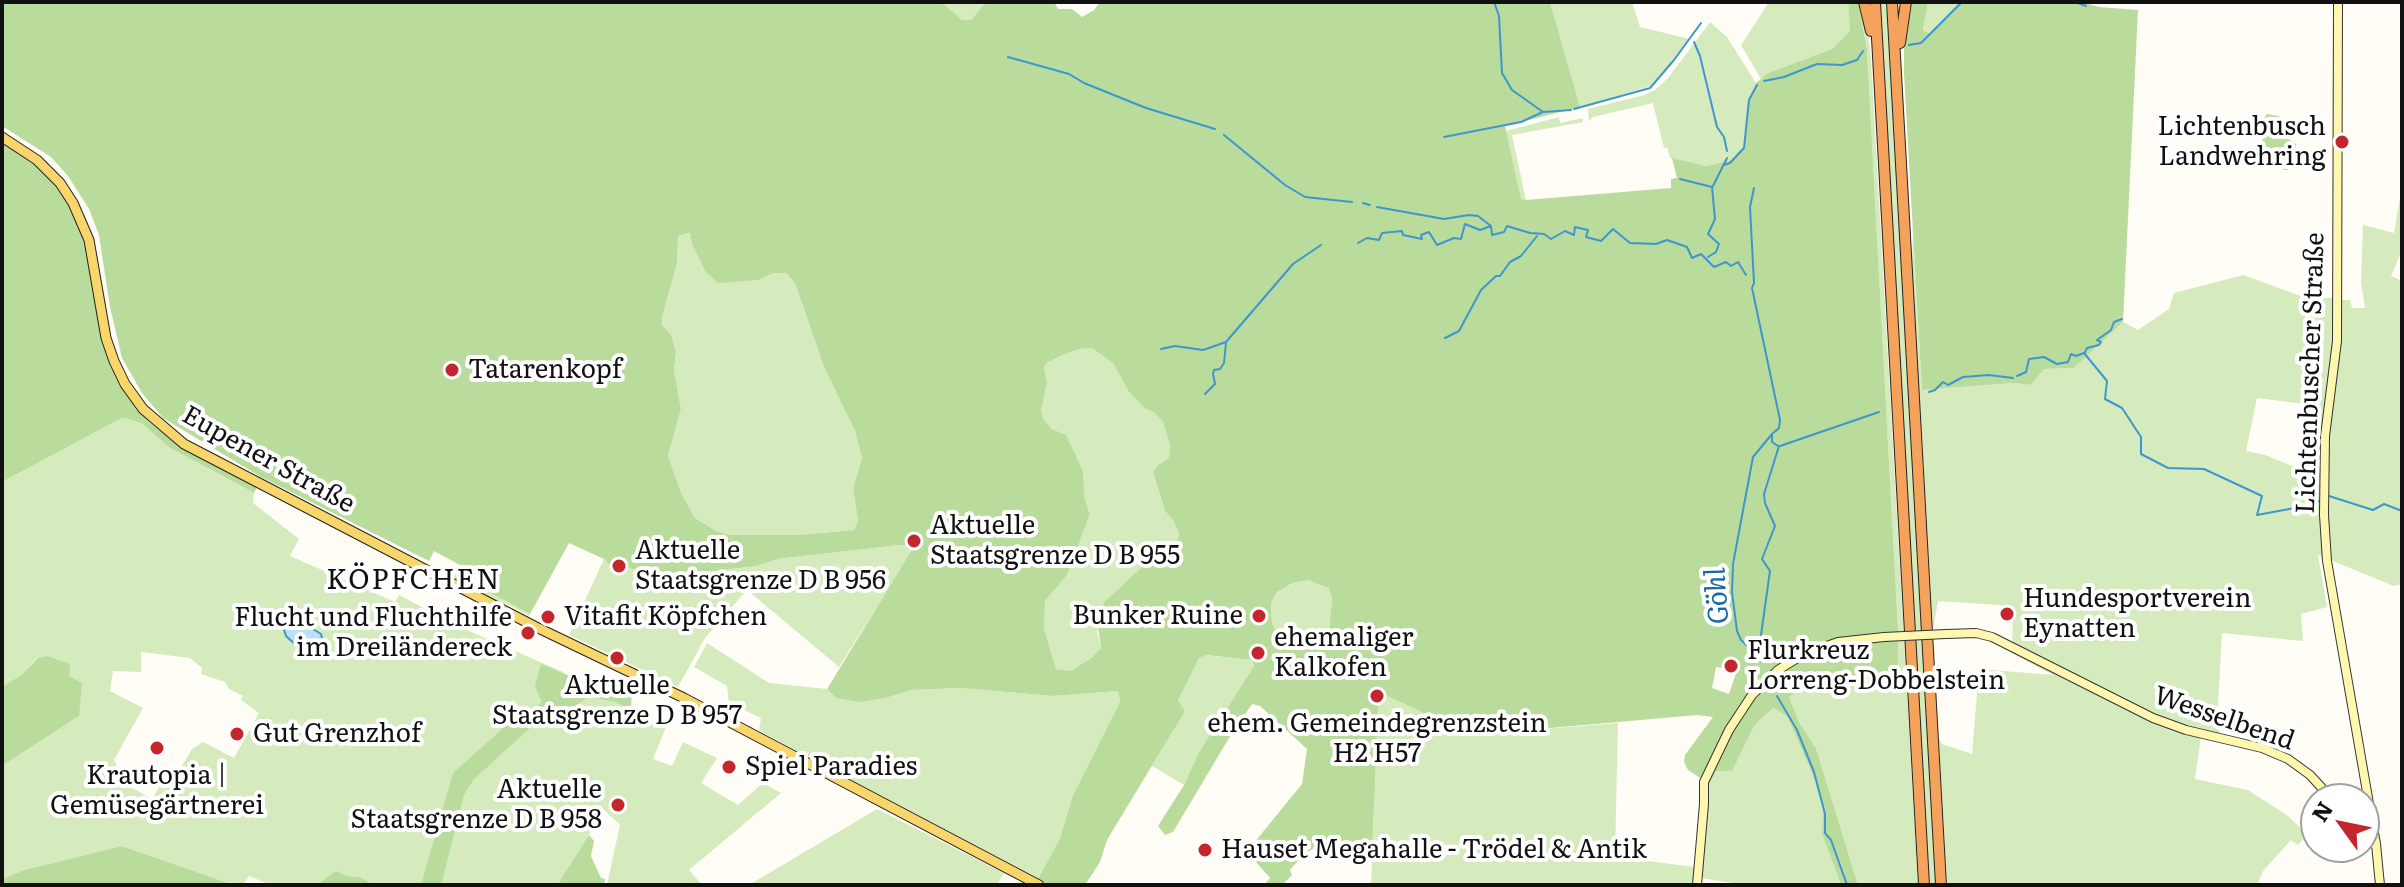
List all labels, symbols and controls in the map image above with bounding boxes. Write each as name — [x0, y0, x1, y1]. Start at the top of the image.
place label: Lichtenbusch Landwehring — [2158, 111, 2326, 172]
marker: Lichtenbusch Landwehring — [2333, 133, 2351, 151]
street label: Lichtenbuscher Straße — [2290, 232, 2332, 514]
place label: Tatarenkopf — [468, 354, 622, 386]
marker: Tatarenkopf — [443, 361, 461, 379]
street label: Eupener Straße — [176, 400, 360, 520]
place label: Aktuelle Staatsgrenze D B 955 — [930, 510, 1180, 572]
marker: Aktuelle Staatsgrenze D B 955 — [905, 532, 923, 550]
place label: Aktuelle Staatsgrenze D B 956 — [635, 535, 886, 596]
marker: Aktuelle Staatsgrenze D B 956 — [610, 557, 628, 575]
district label: KÖPFCHEN — [326, 564, 502, 598]
water label: Göhl — [1699, 567, 1737, 625]
place label: Hundesportverein Eynatten — [2023, 583, 2251, 644]
place label: Bunker Ruine — [1072, 600, 1243, 632]
place label: Vitafit Köpfchen — [564, 601, 767, 633]
place label: Flucht und Fluchthilfe im Dreiländereck — [234, 602, 512, 664]
marker: Hundesportverein Eynatten — [1998, 605, 2016, 623]
marker: Bunker Ruine — [1250, 607, 1268, 625]
marker: Vitafit Köpfchen — [539, 608, 557, 626]
place label: ehemaliger Kalkofen — [1274, 622, 1414, 684]
marker: Flucht und Fluchthilfe im Dreiländereck — [519, 624, 537, 642]
place label: Flurkreuz Lorreng-Dobbelstein — [1747, 635, 2005, 696]
marker: ehemaliger Kalkofen — [1249, 644, 1267, 662]
marker: Aktuelle Staatsgrenze D B 957 — [608, 649, 626, 667]
marker: Flurkreuz Lorreng-Dobbelstein — [1722, 657, 1740, 675]
place label: Aktuelle Staatsgrenze D B 957 — [492, 670, 742, 732]
street label: Wesselbend — [2150, 680, 2298, 758]
marker: ehem. Gemeindegrenzstein H2 H57 — [1368, 687, 1386, 705]
place label: ehem. Gemeindegrenzstein H2 H57 — [1207, 708, 1547, 770]
place label: Gut Grenzhof — [253, 718, 421, 750]
marker: Gut Grenzhof — [228, 725, 246, 743]
marker: Krautopia | Gemüsegärtnerei — [148, 739, 166, 757]
place label: Spiel Paradies — [745, 751, 917, 783]
marker: Spiel Paradies — [720, 758, 738, 776]
place label: Krautopia | Gemüsegärtnerei — [50, 760, 264, 822]
place label: Aktuelle Staatsgrenze D B 958 — [351, 774, 602, 836]
north arrow — [2300, 783, 2380, 863]
text: N — [2302, 794, 2340, 827]
marker: Aktuelle Staatsgrenze D B 958 — [609, 796, 627, 814]
place label: Hauset Megahalle - Trödel & Antik — [1221, 834, 1647, 866]
marker: Hauset Megahalle - Trödel & Antik — [1196, 841, 1214, 859]

